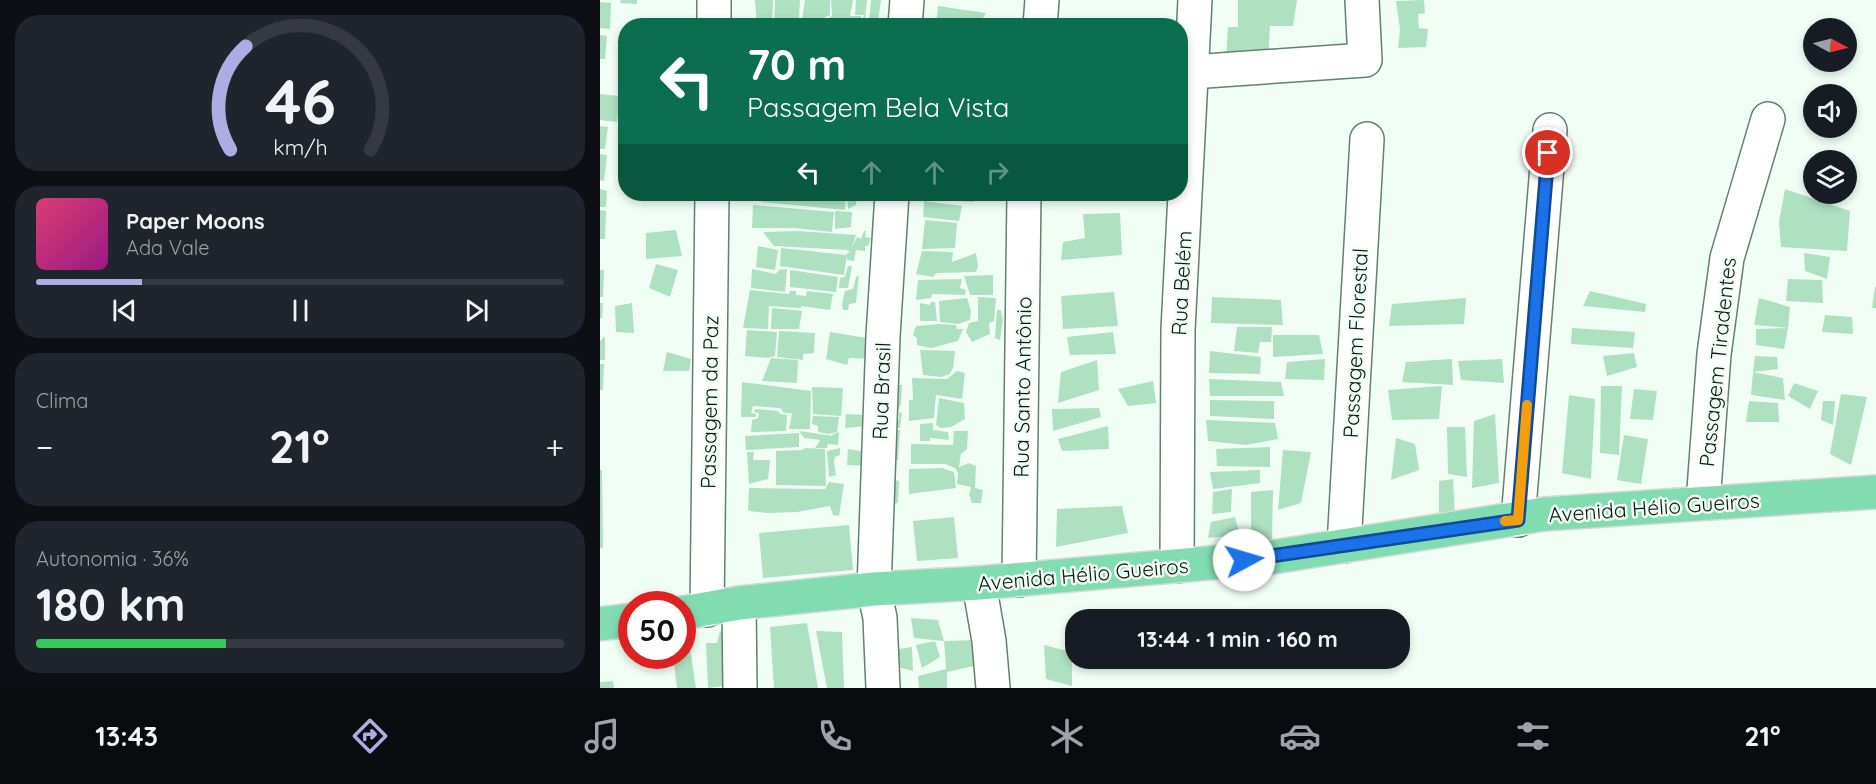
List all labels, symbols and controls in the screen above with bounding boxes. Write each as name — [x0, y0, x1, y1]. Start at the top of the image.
north arrow — [1803, 18, 1857, 72]
map controls — [1803, 18, 1857, 204]
text: 70 m — [747, 38, 846, 91]
icon: left — [648, 42, 726, 120]
text: 46 — [264, 62, 336, 140]
button: sound — [1803, 84, 1857, 138]
text: Passagem Bela Vista — [747, 90, 1009, 124]
pin — [1522, 127, 1573, 178]
text: km/h — [273, 134, 327, 160]
icon: arrive — [1531, 136, 1564, 169]
button: layers — [1803, 150, 1857, 204]
icon: left — [792, 156, 825, 189]
icon: ahead — [855, 156, 888, 189]
icon: ahead — [918, 156, 951, 189]
icon: right — [981, 156, 1014, 189]
text: Paper Moons — [126, 207, 265, 235]
street label: Rua Belém — [1165, 230, 1197, 336]
text: Ada Vale — [126, 235, 210, 260]
street label: Passagem Florestal — [1337, 247, 1373, 439]
street label: Passagem Tiradentes — [1693, 256, 1741, 468]
icon: previous — [108, 294, 141, 327]
icon: pause — [284, 294, 317, 327]
icon: next — [460, 294, 493, 327]
street label: Rua Santo Antônio — [1007, 296, 1037, 478]
street label: Passagem da Paz — [694, 315, 724, 489]
street label: Rua Brasil — [866, 342, 896, 440]
text: Clima — [36, 388, 88, 413]
text: 21° — [269, 418, 330, 474]
text: − — [36, 426, 53, 467]
text: + — [545, 426, 564, 467]
street label: Avenida Hélio Gueiros — [1548, 487, 1760, 527]
position arrow — [1212, 528, 1276, 592]
text: Autonomia · 36% — [36, 546, 189, 571]
street label: Avenida Hélio Gueiros — [977, 552, 1189, 596]
text: 180 km — [36, 576, 186, 632]
speed limit sign: 50 — [618, 591, 696, 669]
text: 13:44 · 1 min · 160 m — [1137, 625, 1338, 653]
icon: directions — [349, 715, 391, 757]
icon: music — [581, 715, 623, 757]
icon: phone — [814, 715, 856, 757]
icon: climate — [1046, 715, 1088, 757]
icon: car — [1279, 715, 1321, 757]
icon: filters — [1512, 715, 1554, 757]
text: 13:43 — [95, 719, 158, 753]
text: 21° — [1744, 719, 1781, 753]

